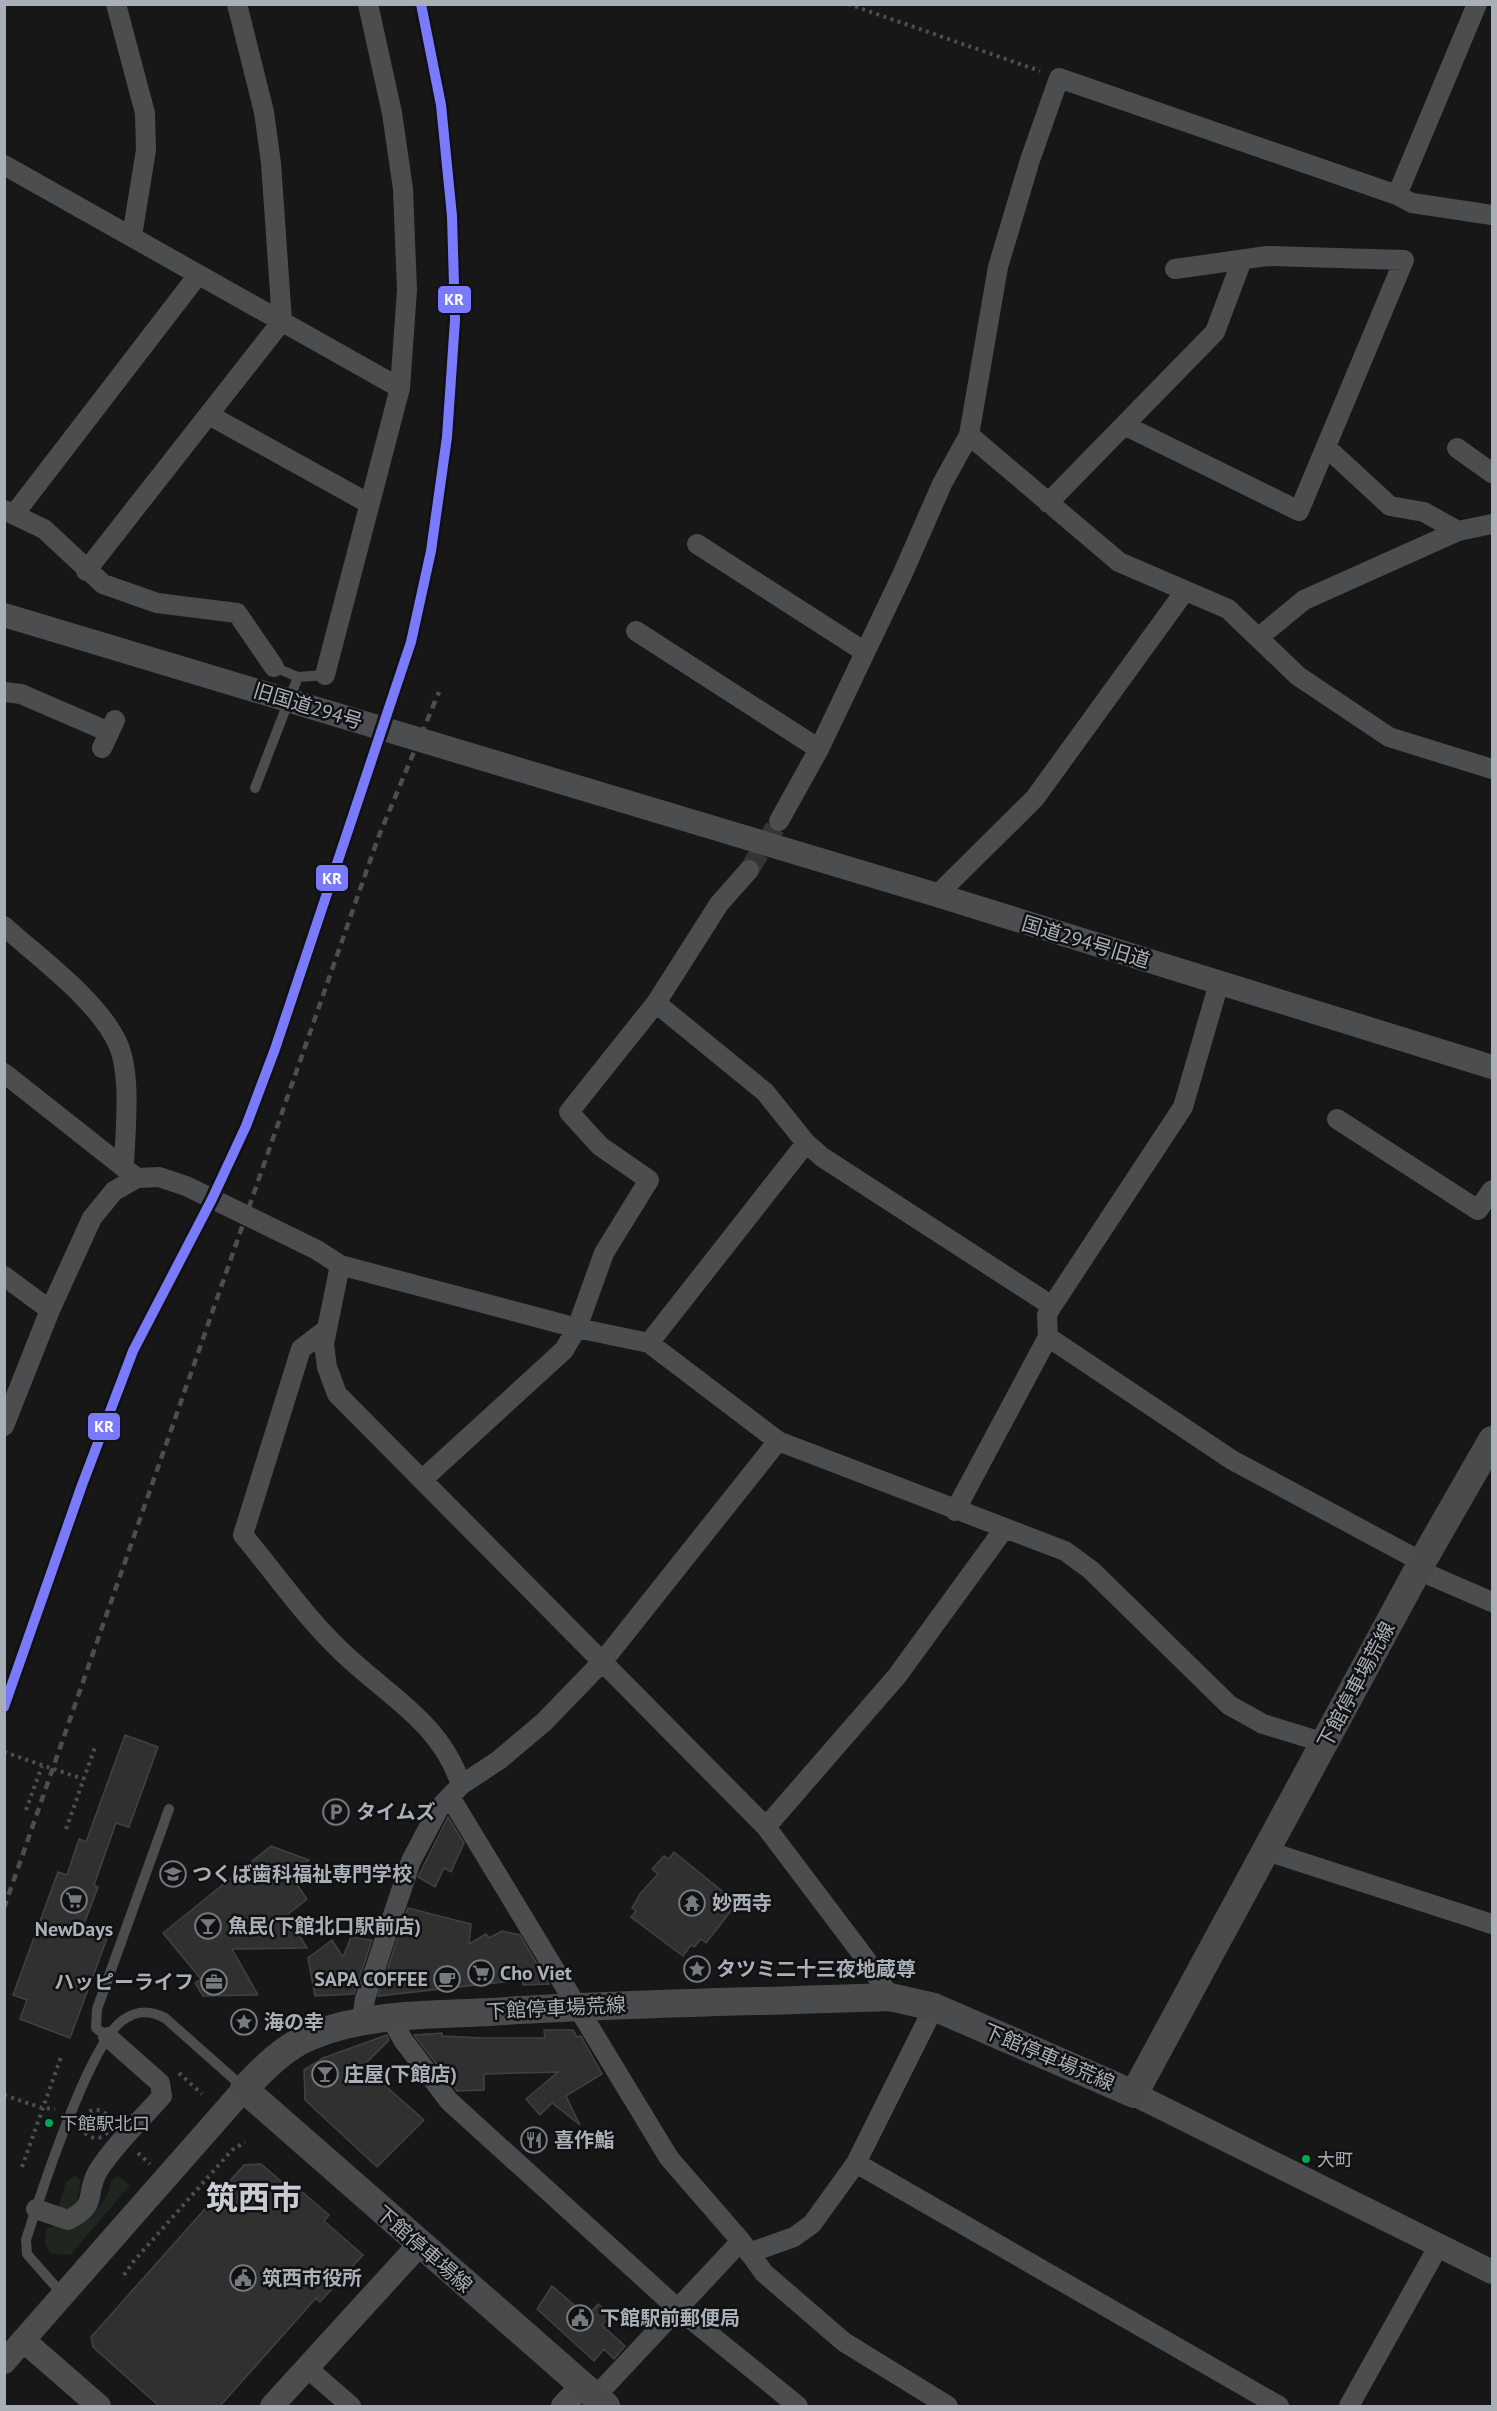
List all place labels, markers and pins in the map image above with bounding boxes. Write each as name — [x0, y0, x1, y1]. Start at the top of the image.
parking icon: タイムズ — [321, 1797, 351, 1827]
place label: タイムズ — [356, 1799, 436, 1825]
school or university icon: つくば歯科福祉専門学校 — [158, 1859, 188, 1889]
place label: つくば歯科福祉専門学校 — [192, 1861, 412, 1887]
supermarket icon: NewDays — [59, 1885, 89, 1915]
temple icon: 妙西寺 — [677, 1888, 707, 1918]
place label: 妙西寺 — [712, 1890, 772, 1916]
bar icon: 魚民(下館北口駅前店) — [193, 1911, 223, 1941]
place label: 魚民(下館北口駅前店) — [228, 1913, 421, 1939]
place label: NewDays — [35, 1916, 113, 1942]
place icon: タツミ二十三夜地蔵尊 — [682, 1954, 712, 1984]
place label: タツミ二十三夜地蔵尊 — [716, 1956, 916, 1982]
supermarket icon: Cho Viet — [466, 1958, 496, 1988]
place label: Cho Viet — [500, 1960, 572, 1986]
cafe icon: SAPA COFFEE — [432, 1964, 462, 1994]
place label: SAPA COFFEE — [314, 1966, 428, 1992]
office icon: ハッピーライフ — [199, 1967, 229, 1997]
place label: ハッピーライフ — [54, 1969, 194, 1995]
place icon: 海の幸 — [229, 2007, 259, 2037]
place label: 海の幸 — [264, 2009, 324, 2035]
bar icon: 庄屋(下館店) — [310, 2059, 340, 2089]
place label: 庄屋(下館店) — [344, 2061, 457, 2087]
place label: 下館駅北口 — [60, 2112, 150, 2135]
marker: 下館駅北口 — [43, 2117, 55, 2129]
restaurant icon: 喜作鮨 — [519, 2125, 549, 2155]
place label: 喜作鮨 — [554, 2127, 614, 2153]
place label: 大町 — [1317, 2148, 1353, 2171]
marker: 大町 — [1300, 2153, 1312, 2165]
public building icon: 筑西市役所 — [228, 2263, 258, 2293]
place label: 筑西市役所 — [262, 2265, 362, 2291]
public building icon: 下館駅前郵便局 — [565, 2303, 595, 2333]
place label: 下館駅前郵便局 — [600, 2305, 740, 2331]

